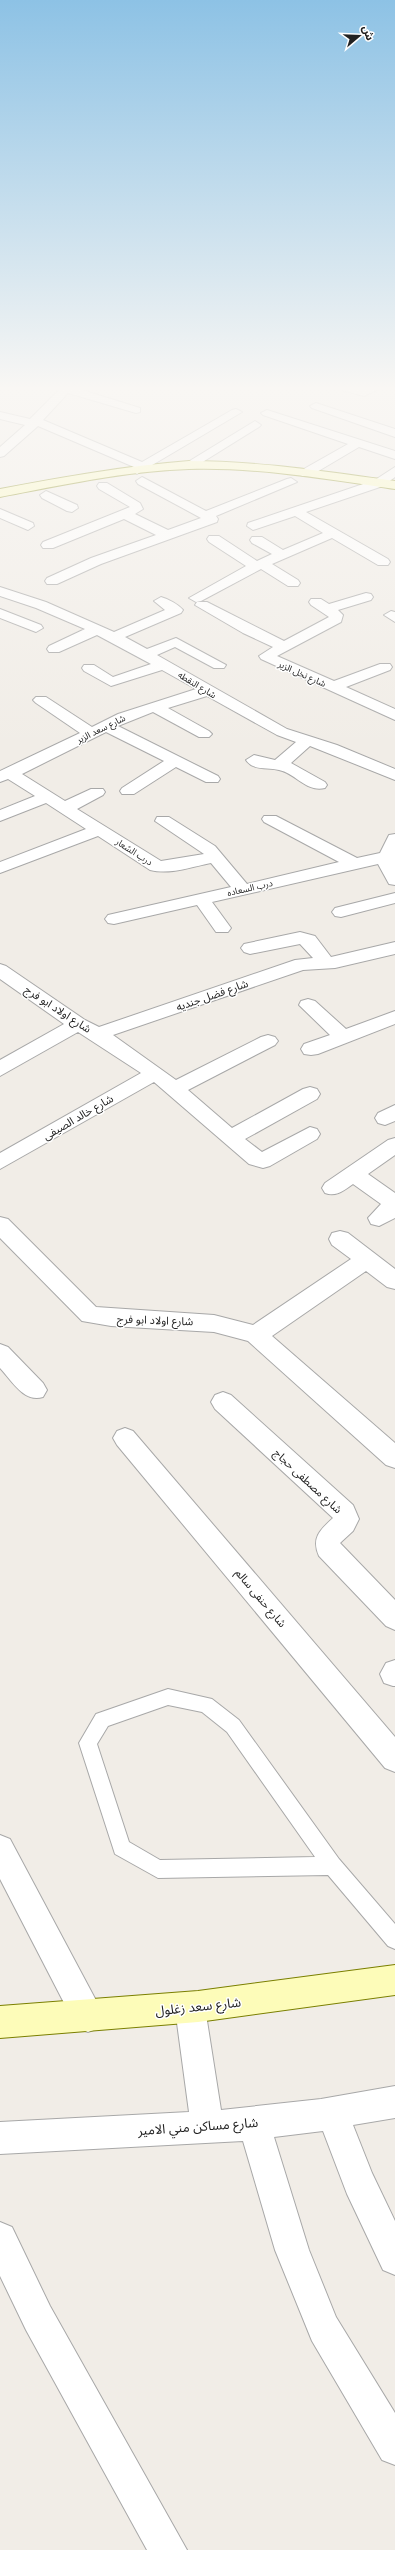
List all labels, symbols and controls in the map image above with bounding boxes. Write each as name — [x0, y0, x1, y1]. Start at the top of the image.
north arrow — [339, 16, 379, 56]
text: ش — [359, 23, 378, 42]
street label: شارع نخل الزير — [275, 658, 328, 691]
street label: شارع النقطه — [175, 669, 218, 702]
street label: شارع سعد الزير — [74, 712, 128, 747]
street label: درب الشعار — [112, 835, 155, 868]
street label: درب السعاده — [226, 877, 274, 899]
street label: شارع فضل جنديه — [174, 976, 251, 1015]
street label: شارع اولاد ابو فرج — [22, 982, 94, 1037]
street label: شارع خالد الصيفى — [40, 1091, 117, 1144]
street label: شارع اولاد ابو فرج — [116, 1312, 194, 1329]
street label: شارع مصطفى حجاج — [270, 1446, 345, 1517]
street label: شارع حنفى سالم — [231, 1566, 290, 1632]
street label: شارع سعد زغلول — [154, 1994, 242, 2021]
street label: شارع مساكن مني الامير — [136, 2114, 259, 2141]

